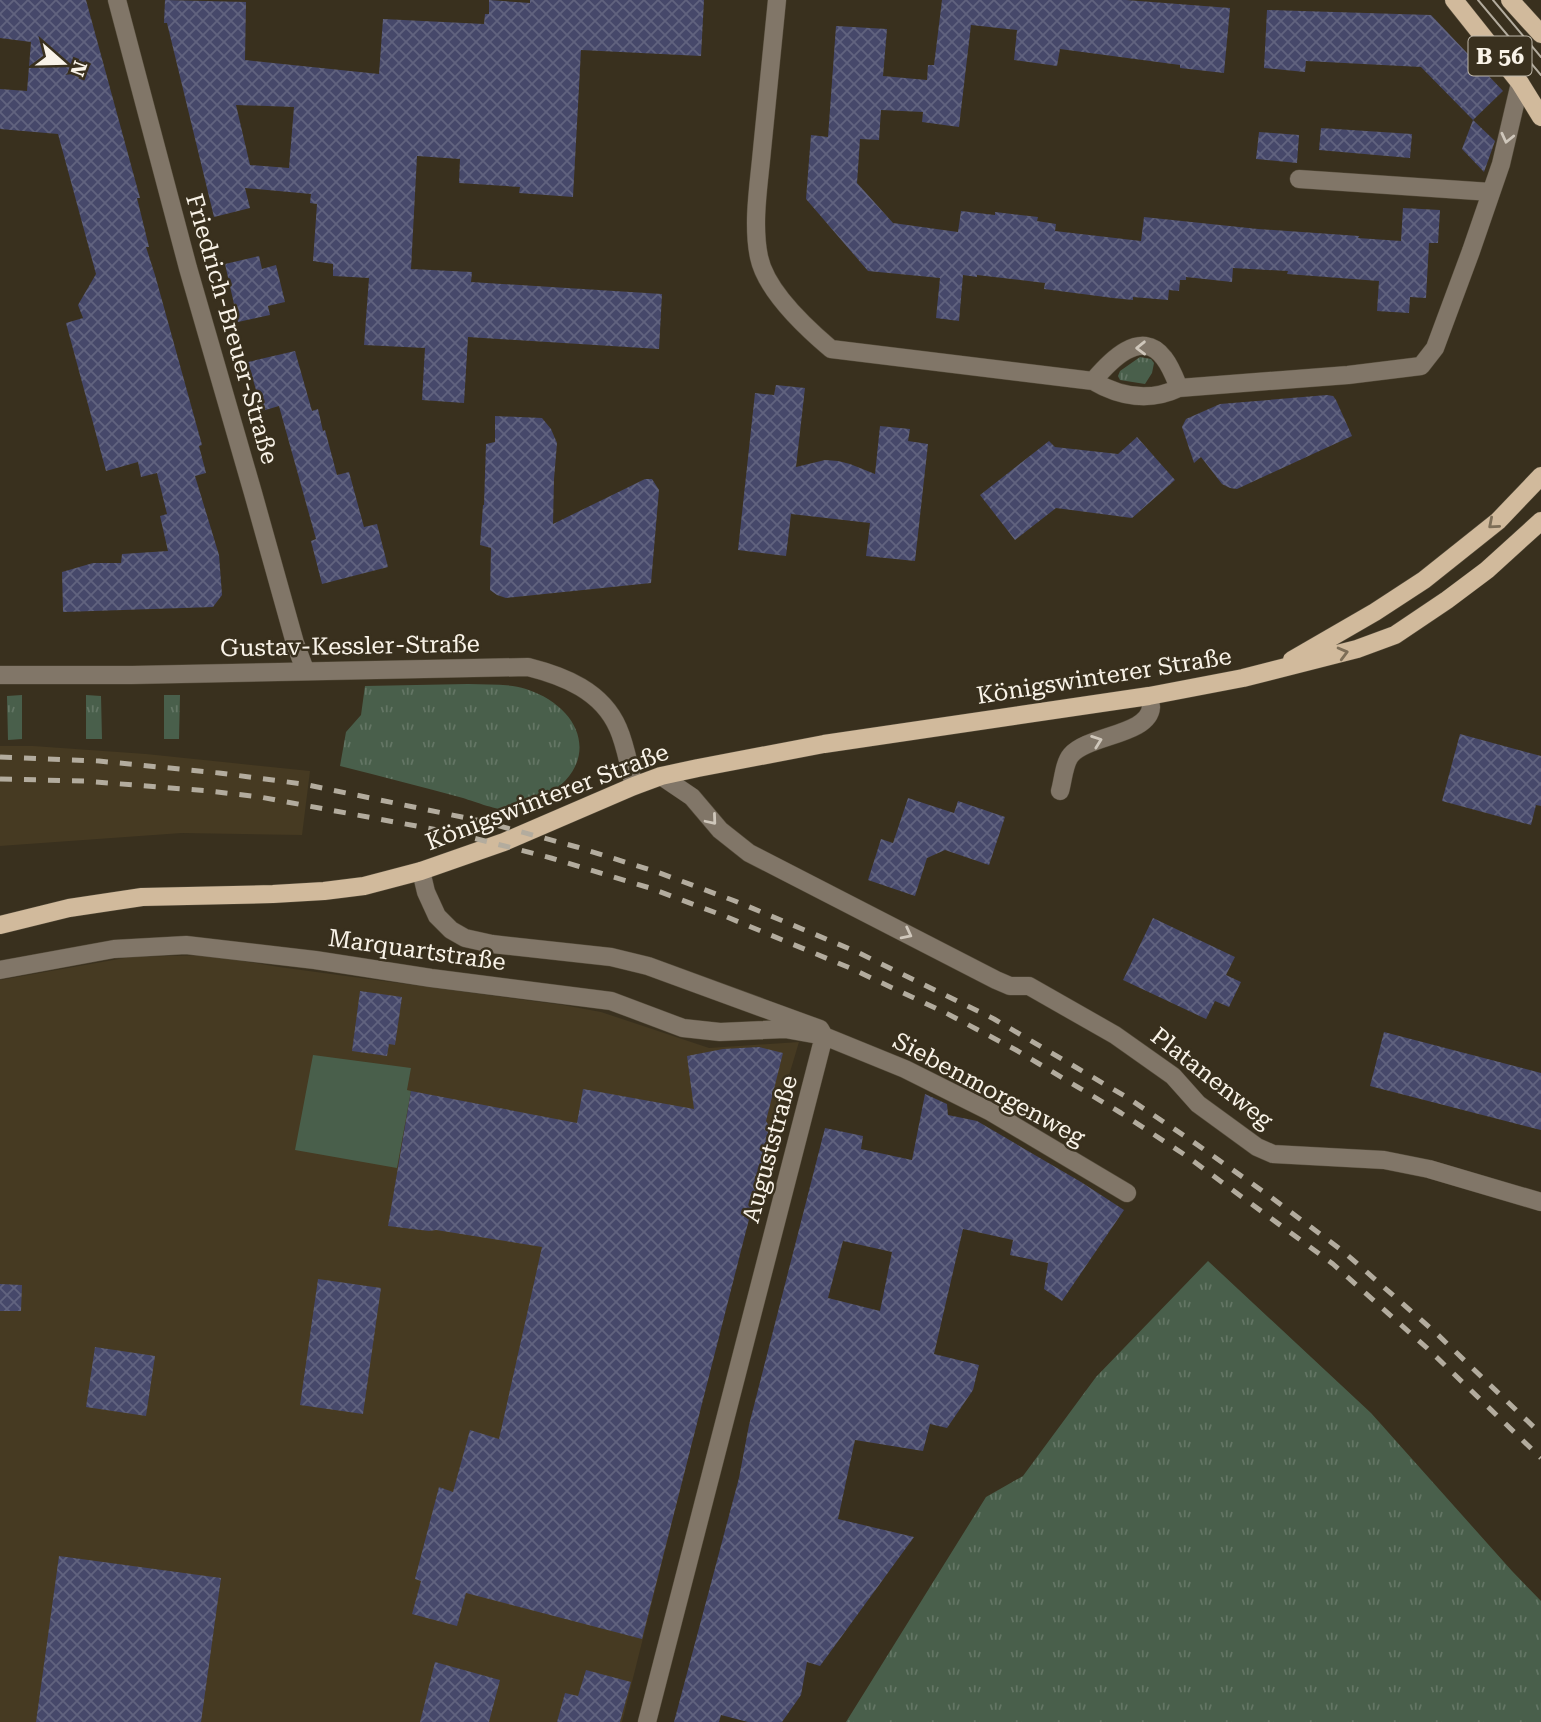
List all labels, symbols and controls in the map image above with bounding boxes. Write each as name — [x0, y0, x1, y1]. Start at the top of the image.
north arrow — [28, 28, 98, 98]
road number: B 56 — [1468, 36, 1532, 76]
text: N — [65, 58, 92, 80]
one-way arrow — [1501, 132, 1516, 144]
street label: Friedrich-Breuer-Straße — [180, 191, 284, 467]
one-way arrow — [1135, 341, 1146, 356]
one-way arrow — [1489, 516, 1502, 528]
street label: Gustav-Kessler-Straße — [220, 630, 480, 662]
street label: Königswinterer Straße — [974, 642, 1234, 710]
one-way arrow — [1337, 647, 1349, 661]
one-way arrow — [1090, 735, 1102, 749]
street label: Königswinterer Straße — [422, 738, 672, 856]
one-way arrow — [704, 812, 716, 825]
street label: Marquartstraße — [327, 924, 507, 976]
one-way arrow — [900, 926, 913, 939]
street label: Platanenweg — [1145, 1022, 1279, 1135]
street label: Siebenmorgenweg — [888, 1027, 1090, 1152]
street label: Auguststraße — [737, 1072, 803, 1226]

